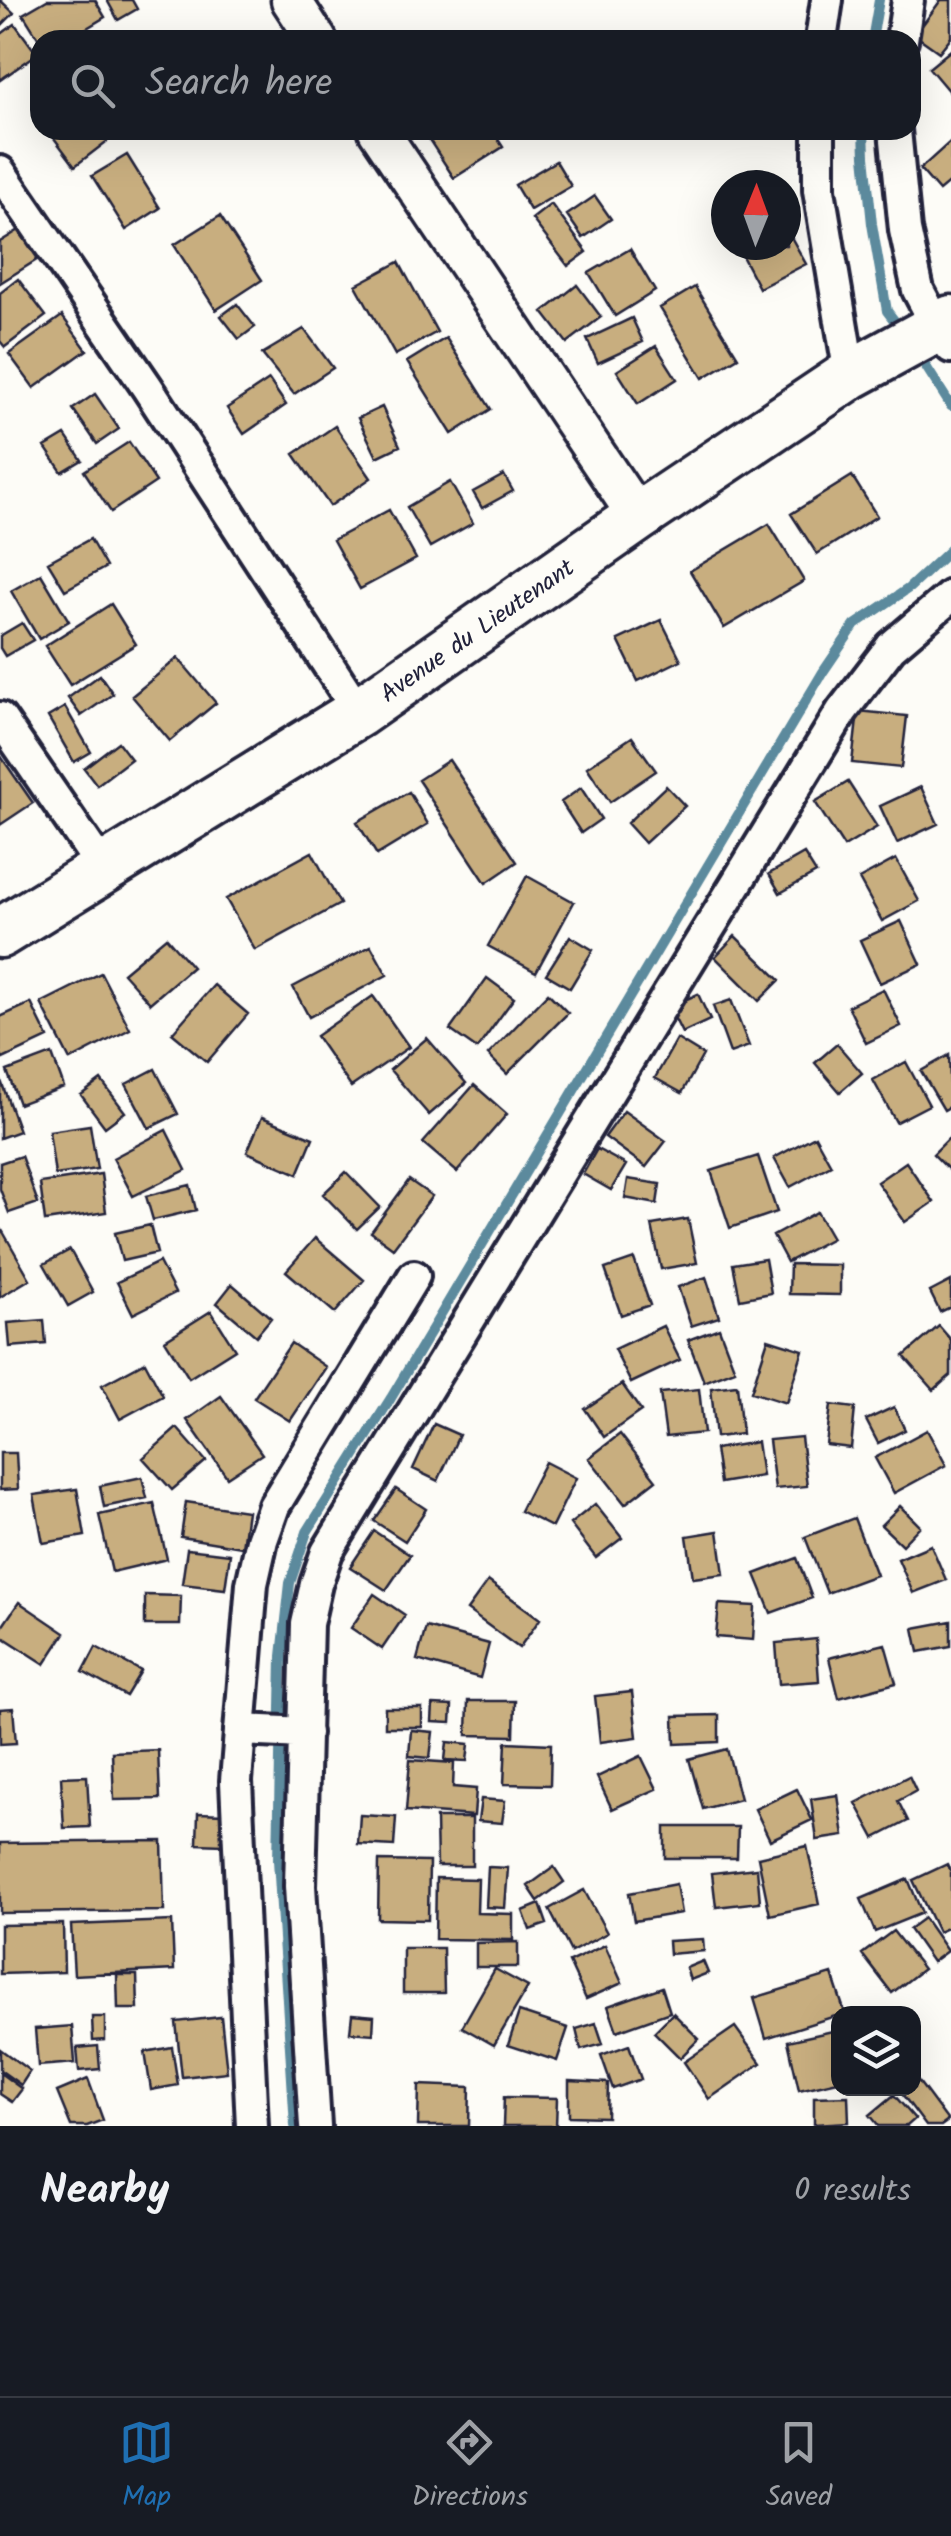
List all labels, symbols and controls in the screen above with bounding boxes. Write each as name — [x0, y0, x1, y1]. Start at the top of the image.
search box — [30, 30, 921, 140]
text: Search here — [145, 55, 332, 115]
icon: search — [65, 58, 120, 113]
north arrow — [711, 170, 801, 260]
street label: Avenue du Lieutenant — [372, 549, 584, 714]
map controls — [831, 2006, 921, 2096]
button: layers — [831, 2006, 921, 2096]
text: Nearby — [40, 2158, 169, 2225]
text: 0 results — [794, 2166, 911, 2217]
tab: Map — [119, 2415, 174, 2520]
tab: Directions — [412, 2415, 528, 2520]
tab: Saved — [766, 2415, 832, 2520]

